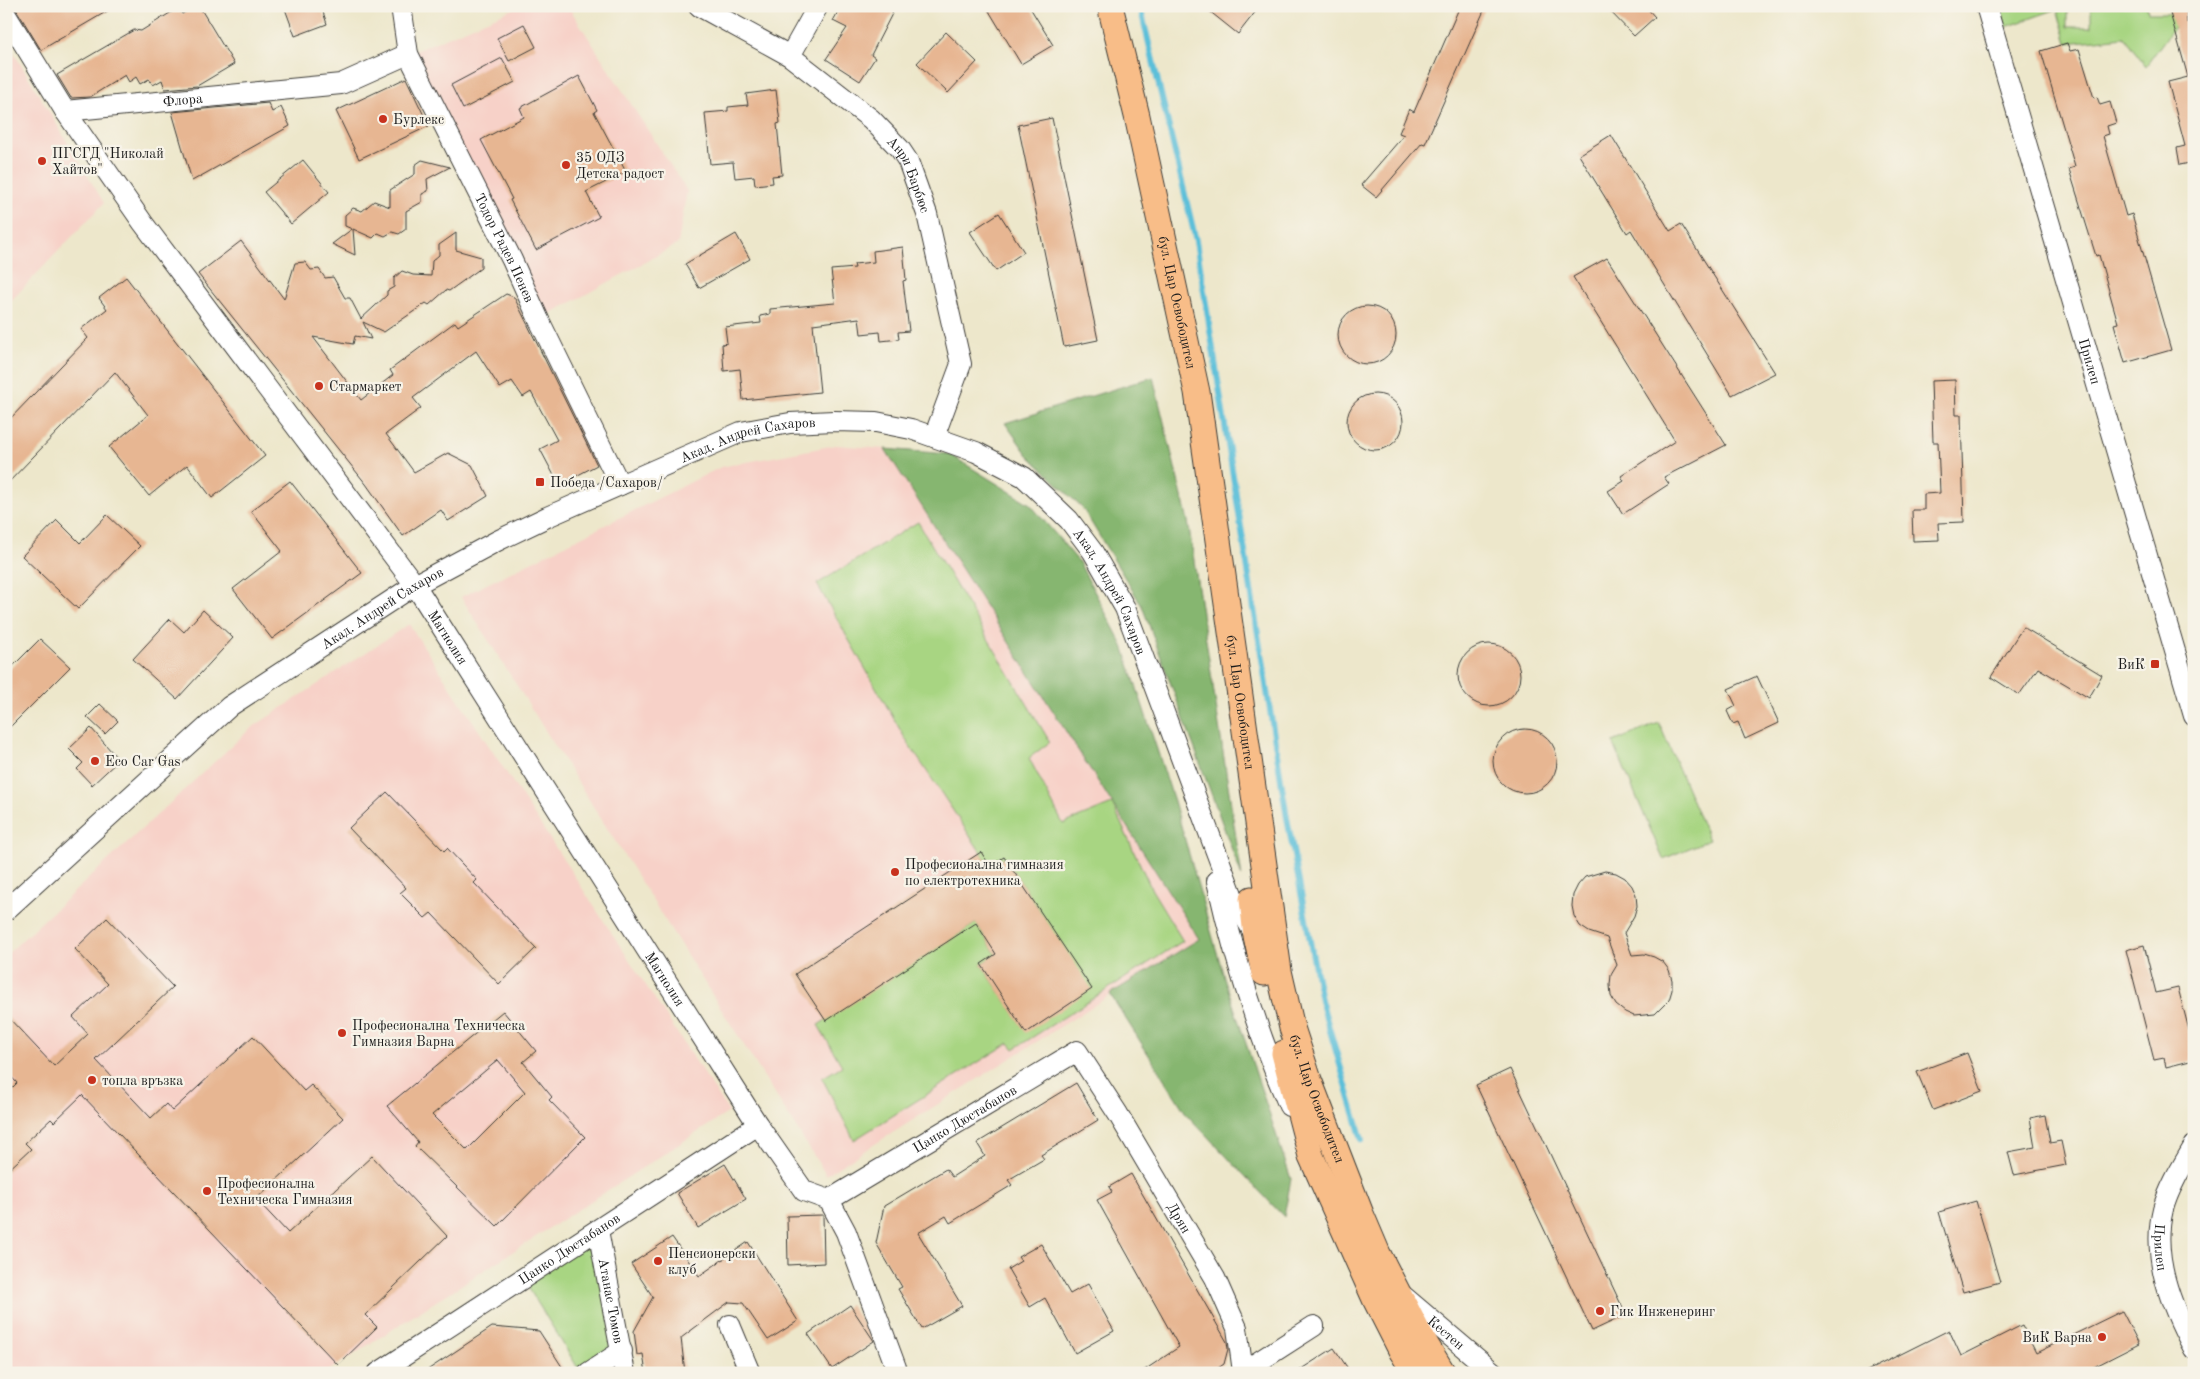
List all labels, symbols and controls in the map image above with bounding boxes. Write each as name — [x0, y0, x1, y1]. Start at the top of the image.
street label: Флора — [162, 92, 204, 109]
marker: Бурлекс — [377, 113, 389, 125]
place label: Бурлекс — [393, 113, 444, 127]
street label: Анри Барбюс — [884, 134, 932, 215]
place label: ПГСГД "Николай Хайтов" — [52, 147, 164, 177]
place label: 35 ОДЗ Детска радост — [576, 151, 664, 181]
marker: ПГСГД "Николай Хайтов" — [36, 155, 48, 167]
marker: 35 ОДЗ Детска радост — [560, 159, 572, 171]
street label: Тодор Радев Пенев — [472, 191, 536, 305]
street label: бул. Цар Освободител — [1155, 235, 1198, 370]
street label: Прилеп — [2076, 337, 2102, 386]
marker: Стармаркет — [313, 380, 325, 392]
place label: Стармаркет — [329, 380, 402, 394]
street label: Акад. Андрей Сахаров — [678, 416, 816, 466]
marker: Победа /Сахаров/ — [534, 476, 546, 488]
place label: Победа /Сахаров/ — [550, 476, 663, 490]
street label: Акад. Андрей Сахаров — [1070, 526, 1148, 657]
street label: Акад. Андрей Сахаров — [319, 565, 446, 652]
street label: Магнолия — [425, 608, 470, 667]
street label: бул. Цар Освободител — [1224, 634, 1256, 770]
place label: ВиК — [2118, 658, 2145, 672]
marker: ВиК — [2149, 658, 2161, 670]
marker: Eco Car Gas — [89, 755, 101, 767]
place label: Eco Car Gas — [105, 755, 181, 769]
place label: Професионална гимназия по електротехника — [905, 858, 1064, 888]
marker: Професионална гимназия по електротехника — [889, 866, 901, 878]
street label: Магнолия — [642, 950, 687, 1009]
place label: Професионална Техническа Гимназия Варна — [352, 1019, 525, 1049]
marker: Професионална Техническа Гимназия Варна — [336, 1027, 348, 1039]
street label: бул. Цар Освободител — [1287, 1033, 1346, 1165]
marker: топла връзка — [86, 1074, 98, 1086]
place label: топла връзка — [102, 1074, 183, 1088]
street label: Цанко Дюстабанов — [911, 1083, 1019, 1156]
place label: Професионална Техническа Гимназия — [217, 1177, 353, 1207]
marker: Професионална Техническа Гимназия — [201, 1185, 213, 1197]
street label: Дрян — [1164, 1201, 1193, 1236]
street label: Цанко Дюстабанов — [516, 1211, 623, 1287]
street label: Прилеп — [2151, 1223, 2169, 1272]
place label: Пенсионерски клуб — [668, 1247, 756, 1277]
marker: Пенсионерски клуб — [652, 1255, 664, 1267]
street label: Атанас Томов — [595, 1257, 625, 1345]
marker: Гик Инженеринг — [1594, 1305, 1606, 1317]
place label: Гик Инженеринг — [1610, 1305, 1715, 1319]
street label: Кестен — [1424, 1314, 1467, 1353]
place label: ВиК Варна — [2022, 1331, 2092, 1345]
marker: ВиК Варна — [2096, 1331, 2108, 1343]

